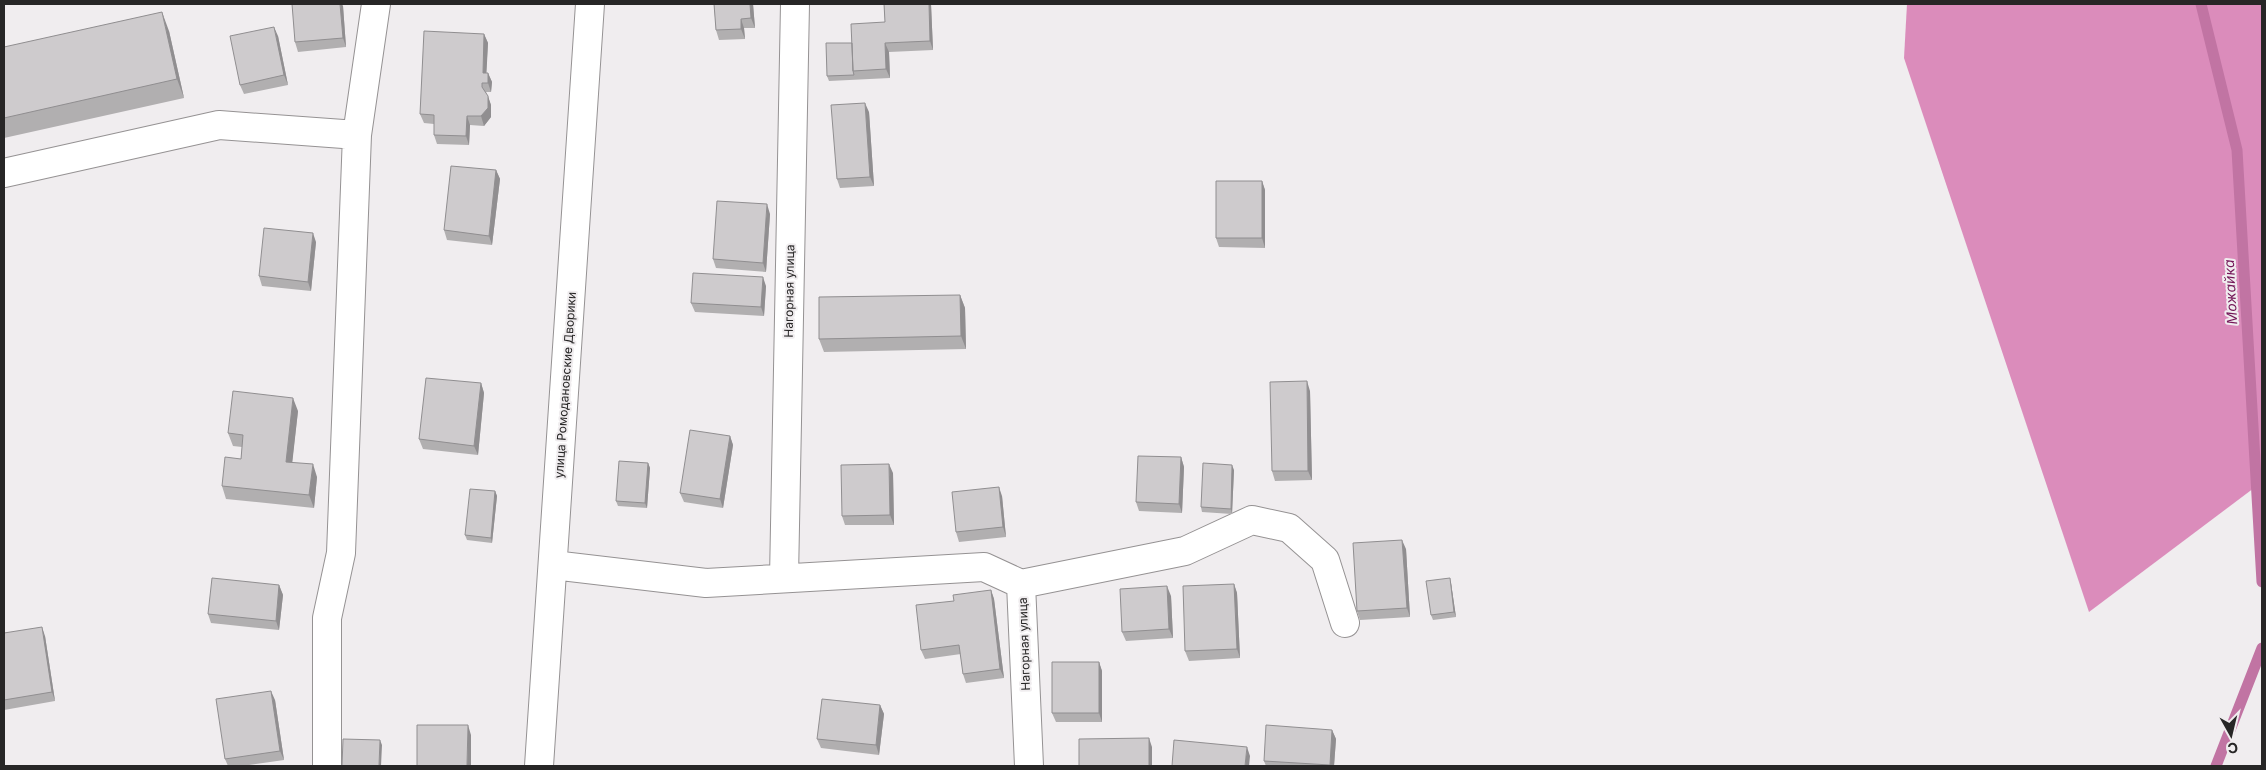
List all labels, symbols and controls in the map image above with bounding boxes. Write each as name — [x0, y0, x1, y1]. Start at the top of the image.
street label: Нагорная улица — [781, 244, 797, 338]
water label: Можайка — [2220, 259, 2240, 325]
street label: улица Ромодановские Дворики — [551, 291, 579, 479]
street label: Нагорная улица — [1015, 597, 1033, 691]
north arrow — [2206, 710, 2256, 760]
text: С — [2227, 739, 2239, 758]

